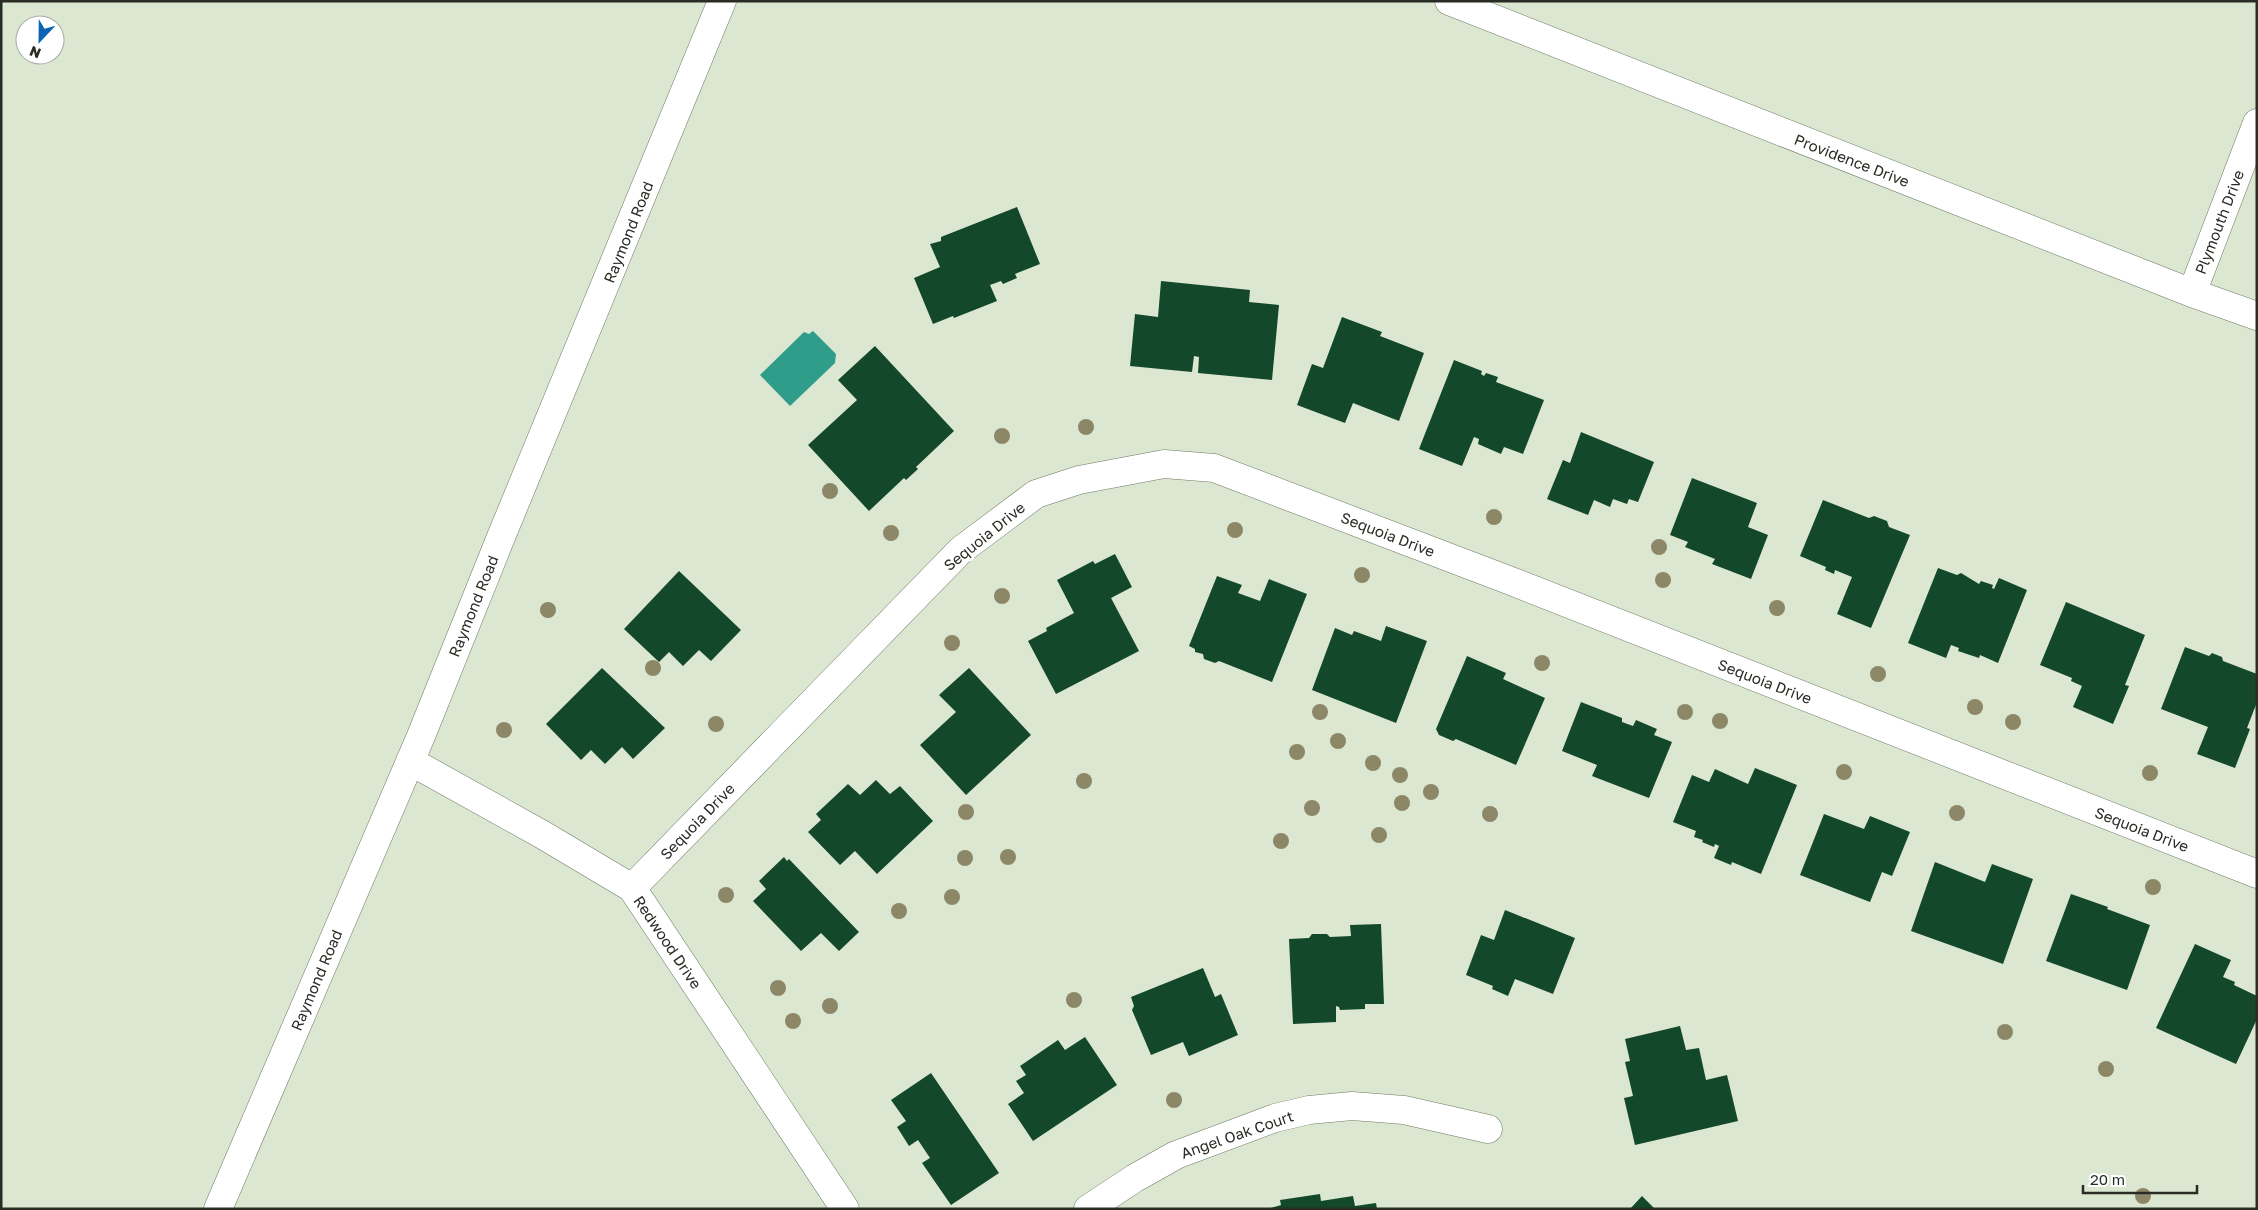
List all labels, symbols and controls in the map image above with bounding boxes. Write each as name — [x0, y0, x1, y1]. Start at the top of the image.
north arrow — [15, 15, 65, 65]
text: N — [27, 43, 43, 62]
street label: Providence Drive — [1792, 130, 1912, 190]
street label: Plymouth Drive — [2191, 167, 2247, 277]
street label: Raymond Road — [599, 179, 657, 285]
street label: Sequoia Drive — [940, 498, 1028, 574]
street label: Sequoia Drive — [1339, 508, 1438, 560]
street label: Raymond Road — [444, 553, 502, 659]
street label: Sequoia Drive — [1716, 655, 1815, 707]
street label: Sequoia Drive — [656, 779, 738, 863]
street label: Sequoia Drive — [2093, 803, 2192, 855]
street label: Redwood Drive — [630, 892, 706, 992]
street label: Raymond Road — [287, 927, 345, 1033]
street label: Angel Oak Court — [1178, 1106, 1296, 1162]
scale bar — [2083, 1162, 2197, 1194]
text: 20 m — [2090, 1170, 2125, 1188]

